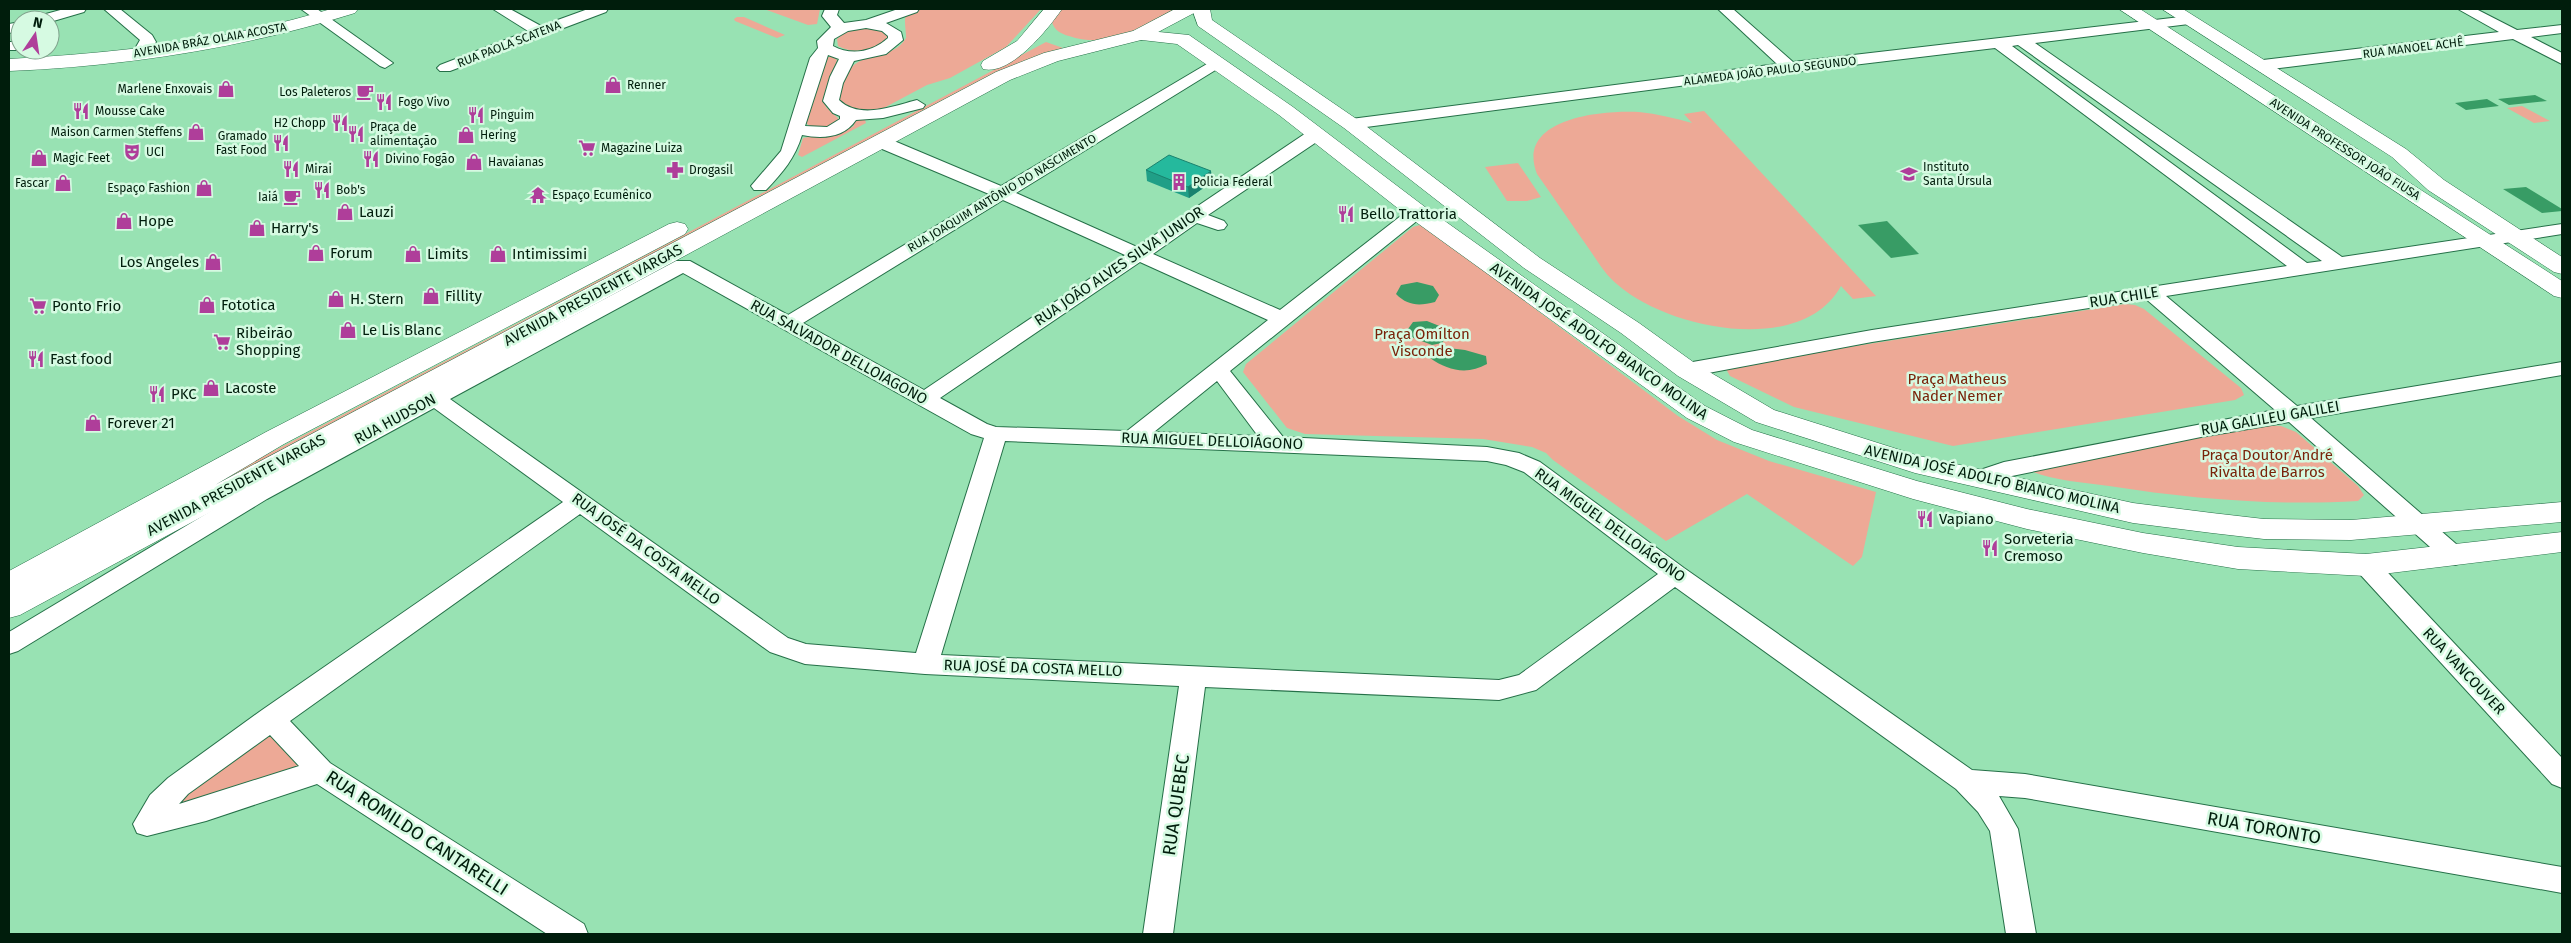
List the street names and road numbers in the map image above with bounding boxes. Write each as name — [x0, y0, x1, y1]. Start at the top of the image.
street label: RUA PAOLA SCATENA — [455, 18, 563, 70]
street label: AVENIDA BRÁZ OLAIA ACOSTA — [132, 19, 288, 60]
street label: RUA MANOEL ACHÊ — [2362, 34, 2464, 61]
street label: ALAMEDA JOÃO PAULO SEGUNDO — [1683, 52, 1857, 89]
street label: AVENIDA PROFESSOR JOÃO FIUSA — [2267, 94, 2423, 203]
street label: RUA JOAQUIM ANTÔNIO DO NASCIMENTO — [905, 130, 1099, 255]
street label: RUA JOÃO ALVES SILVA JUNIOR — [1031, 203, 1207, 329]
street label: AVENIDA PRESIDENTE VARGAS — [501, 240, 685, 350]
street label: AVENIDA JOSÉ ADOLFO BIANCO MOLINA — [1487, 259, 1712, 424]
street label: RUA CHILE — [2088, 283, 2160, 311]
street label: RUA SALVADOR DELLOIAGONO — [747, 296, 931, 408]
street label: RUA HUDSON — [351, 390, 439, 448]
street label: RUA GALILEU GALILEI — [2199, 397, 2341, 439]
street label: RUA MIGUEL DELLOIÁGONO — [1121, 429, 1303, 453]
street label: AVENIDA PRESIDENTE VARGAS — [144, 430, 328, 540]
street label: AVENIDA JOSÉ ADOLFO BIANCO MOLINA — [1862, 441, 2122, 517]
street label: RUA MIGUEL DELLOIÁGONO — [1531, 464, 1689, 586]
street label: RUA JOSÉ DA COSTA MELLO — [568, 489, 724, 609]
street label: RUA VANCOUVER — [2419, 624, 2509, 718]
street label: RUA JOSÉ DA COSTA MELLO — [943, 656, 1123, 680]
street label: RUA QUEBEC — [1158, 753, 1194, 857]
street label: RUA ROMILDO CANTARELLI — [322, 766, 512, 900]
street label: RUA TORONTO — [2205, 807, 2323, 849]

